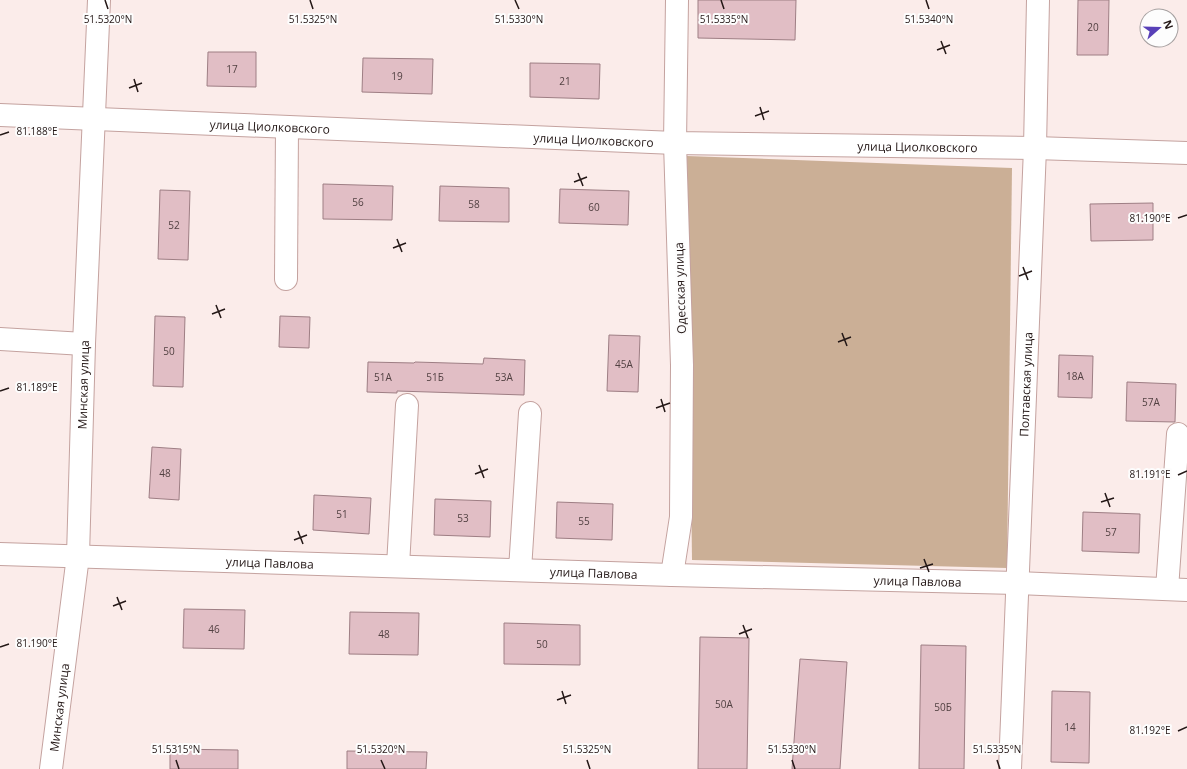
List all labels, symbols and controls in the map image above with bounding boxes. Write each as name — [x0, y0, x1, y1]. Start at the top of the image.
north arrow — [1139, 8, 1179, 48]
text: 51.5320°N — [84, 12, 132, 26]
text: 51.5325°N — [289, 12, 337, 26]
text: 51.5330°N — [495, 12, 543, 26]
text: 51.5335°N — [700, 12, 748, 26]
text: 51.5340°N — [905, 12, 953, 26]
text: N — [1160, 18, 1177, 31]
house number: 20 — [1087, 20, 1099, 34]
house number: 17 — [226, 62, 238, 76]
house number: 19 — [391, 69, 403, 83]
house number: 21 — [559, 74, 571, 88]
street label: улица Циолковского — [209, 115, 330, 137]
text: 81.188°E — [16, 124, 58, 138]
street label: улица Циолковского — [533, 129, 654, 151]
street label: улица Циолковского — [857, 137, 978, 156]
house number: 56 — [352, 195, 364, 209]
house number: 58 — [468, 197, 480, 211]
house number: 60 — [588, 200, 600, 214]
text: 81.190°E — [1129, 211, 1171, 225]
house number: 52 — [168, 218, 180, 232]
street label: Одесская улица — [670, 242, 690, 334]
street label: Полтавская улица — [1015, 331, 1036, 437]
street label: Минская улица — [73, 340, 93, 430]
house number: 50 — [163, 344, 175, 358]
house number: 45А — [615, 357, 634, 371]
house number: 18А — [1066, 369, 1085, 383]
house number: 51А — [374, 370, 393, 384]
house number: 51Б — [426, 370, 444, 384]
house number: 53А — [495, 370, 514, 384]
text: 81.189°E — [16, 380, 58, 394]
house number: 57А — [1142, 395, 1161, 409]
house number: 48 — [159, 466, 171, 480]
text: 81.191°E — [1129, 467, 1171, 481]
house number: 51 — [336, 507, 348, 521]
house number: 53 — [457, 511, 469, 525]
house number: 55 — [578, 514, 590, 528]
house number: 57 — [1105, 525, 1117, 539]
street label: улица Павлова — [226, 553, 314, 572]
street label: улица Павлова — [550, 563, 638, 582]
street label: улица Павлова — [874, 571, 962, 590]
house number: 46 — [208, 622, 220, 636]
house number: 48 — [378, 627, 390, 641]
text: 81.190°E — [16, 636, 58, 650]
house number: 50 — [536, 637, 548, 651]
street label: Минская улица — [45, 662, 73, 753]
house number: 50А — [715, 697, 734, 711]
house number: 50Б — [934, 700, 952, 714]
house number: 14 — [1064, 720, 1076, 734]
text: 81.192°E — [1129, 723, 1171, 737]
text: 51.5315°N — [152, 742, 200, 756]
text: 51.5320°N — [357, 742, 405, 756]
text: 51.5325°N — [563, 742, 611, 756]
text: 51.5330°N — [768, 742, 816, 756]
text: 51.5335°N — [973, 742, 1021, 756]

